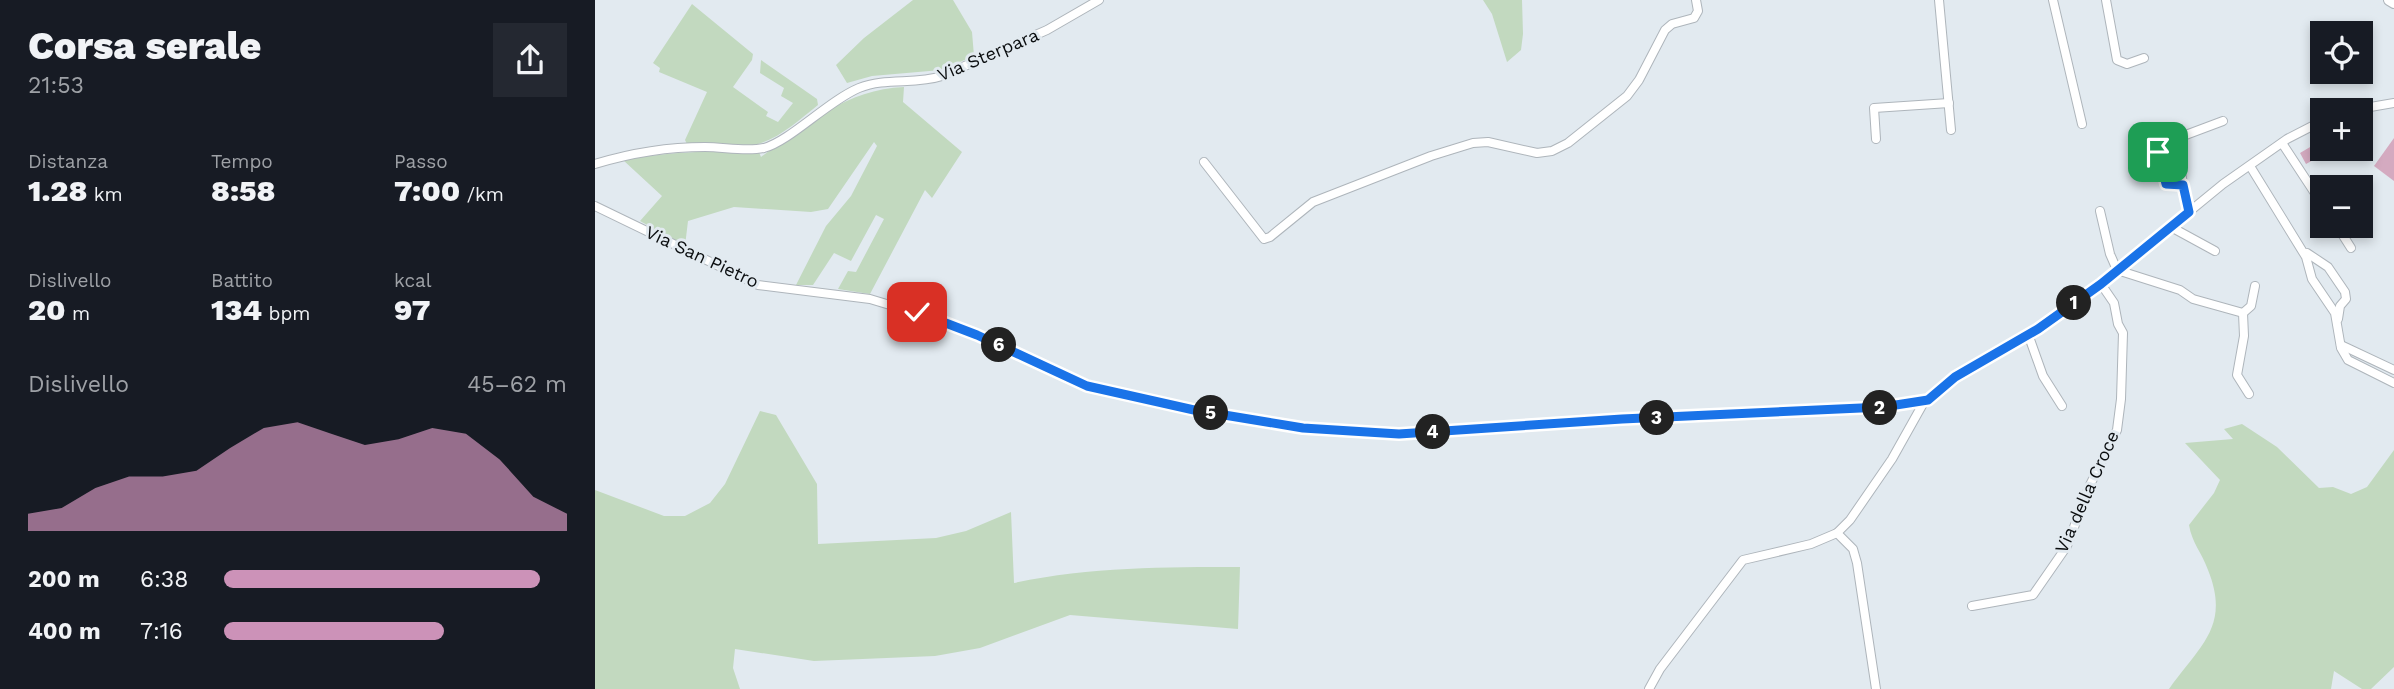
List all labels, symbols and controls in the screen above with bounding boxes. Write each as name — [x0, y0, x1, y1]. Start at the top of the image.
map controls — [2310, 21, 2373, 238]
button: locate — [2310, 21, 2373, 84]
button: share — [493, 23, 567, 97]
text: Corsa serale — [28, 24, 261, 68]
street label: Via Sterpara — [934, 24, 1042, 85]
text: 21:53 — [28, 72, 84, 99]
button: + — [2310, 98, 2373, 161]
pin — [2128, 122, 2188, 182]
icon: arrive — [2139, 133, 2177, 171]
text: Distanza — [28, 150, 108, 173]
text: Tempo — [211, 150, 273, 173]
text: Passo — [394, 150, 448, 173]
text: 1.28 — [28, 173, 87, 208]
text: 8:58 — [211, 173, 275, 208]
text: 7:00 — [394, 173, 460, 208]
button: − — [2310, 175, 2373, 238]
text: km — [87, 183, 123, 206]
text: /km — [460, 183, 504, 206]
street label: Via San Pietro — [642, 221, 762, 292]
text: Dislivello — [28, 269, 111, 292]
text: Battito — [211, 269, 273, 292]
text: kcal — [394, 269, 432, 292]
pin — [887, 282, 947, 342]
pin: 1 — [2057, 286, 2091, 320]
text: 1 — [2069, 291, 2078, 314]
text: 20 — [28, 292, 66, 327]
text: 134 — [211, 292, 262, 327]
text: 97 — [394, 292, 430, 327]
icon: check — [898, 293, 936, 331]
text: m — [66, 302, 90, 325]
text: bpm — [262, 302, 310, 325]
pin: 6 — [981, 328, 1017, 362]
text: 6 — [993, 333, 1004, 356]
text: Dislivello — [28, 371, 129, 398]
text: 45–62 m — [467, 371, 567, 398]
pin: 2 — [1863, 390, 1897, 426]
pin: 5 — [1193, 396, 1229, 430]
text: 2 — [1874, 396, 1885, 419]
pin: 3 — [1639, 400, 1675, 436]
text: 5 — [1205, 401, 1216, 424]
text: 3 — [1651, 406, 1662, 429]
pin: 4 — [1415, 414, 1451, 450]
text: 4 — [1426, 420, 1439, 443]
street label: Via della Croce — [2050, 427, 2123, 556]
text: 200 m — [28, 566, 100, 593]
text: 6:38 — [140, 566, 188, 593]
text: 400 m — [28, 618, 101, 645]
text: 7:16 — [140, 618, 183, 645]

